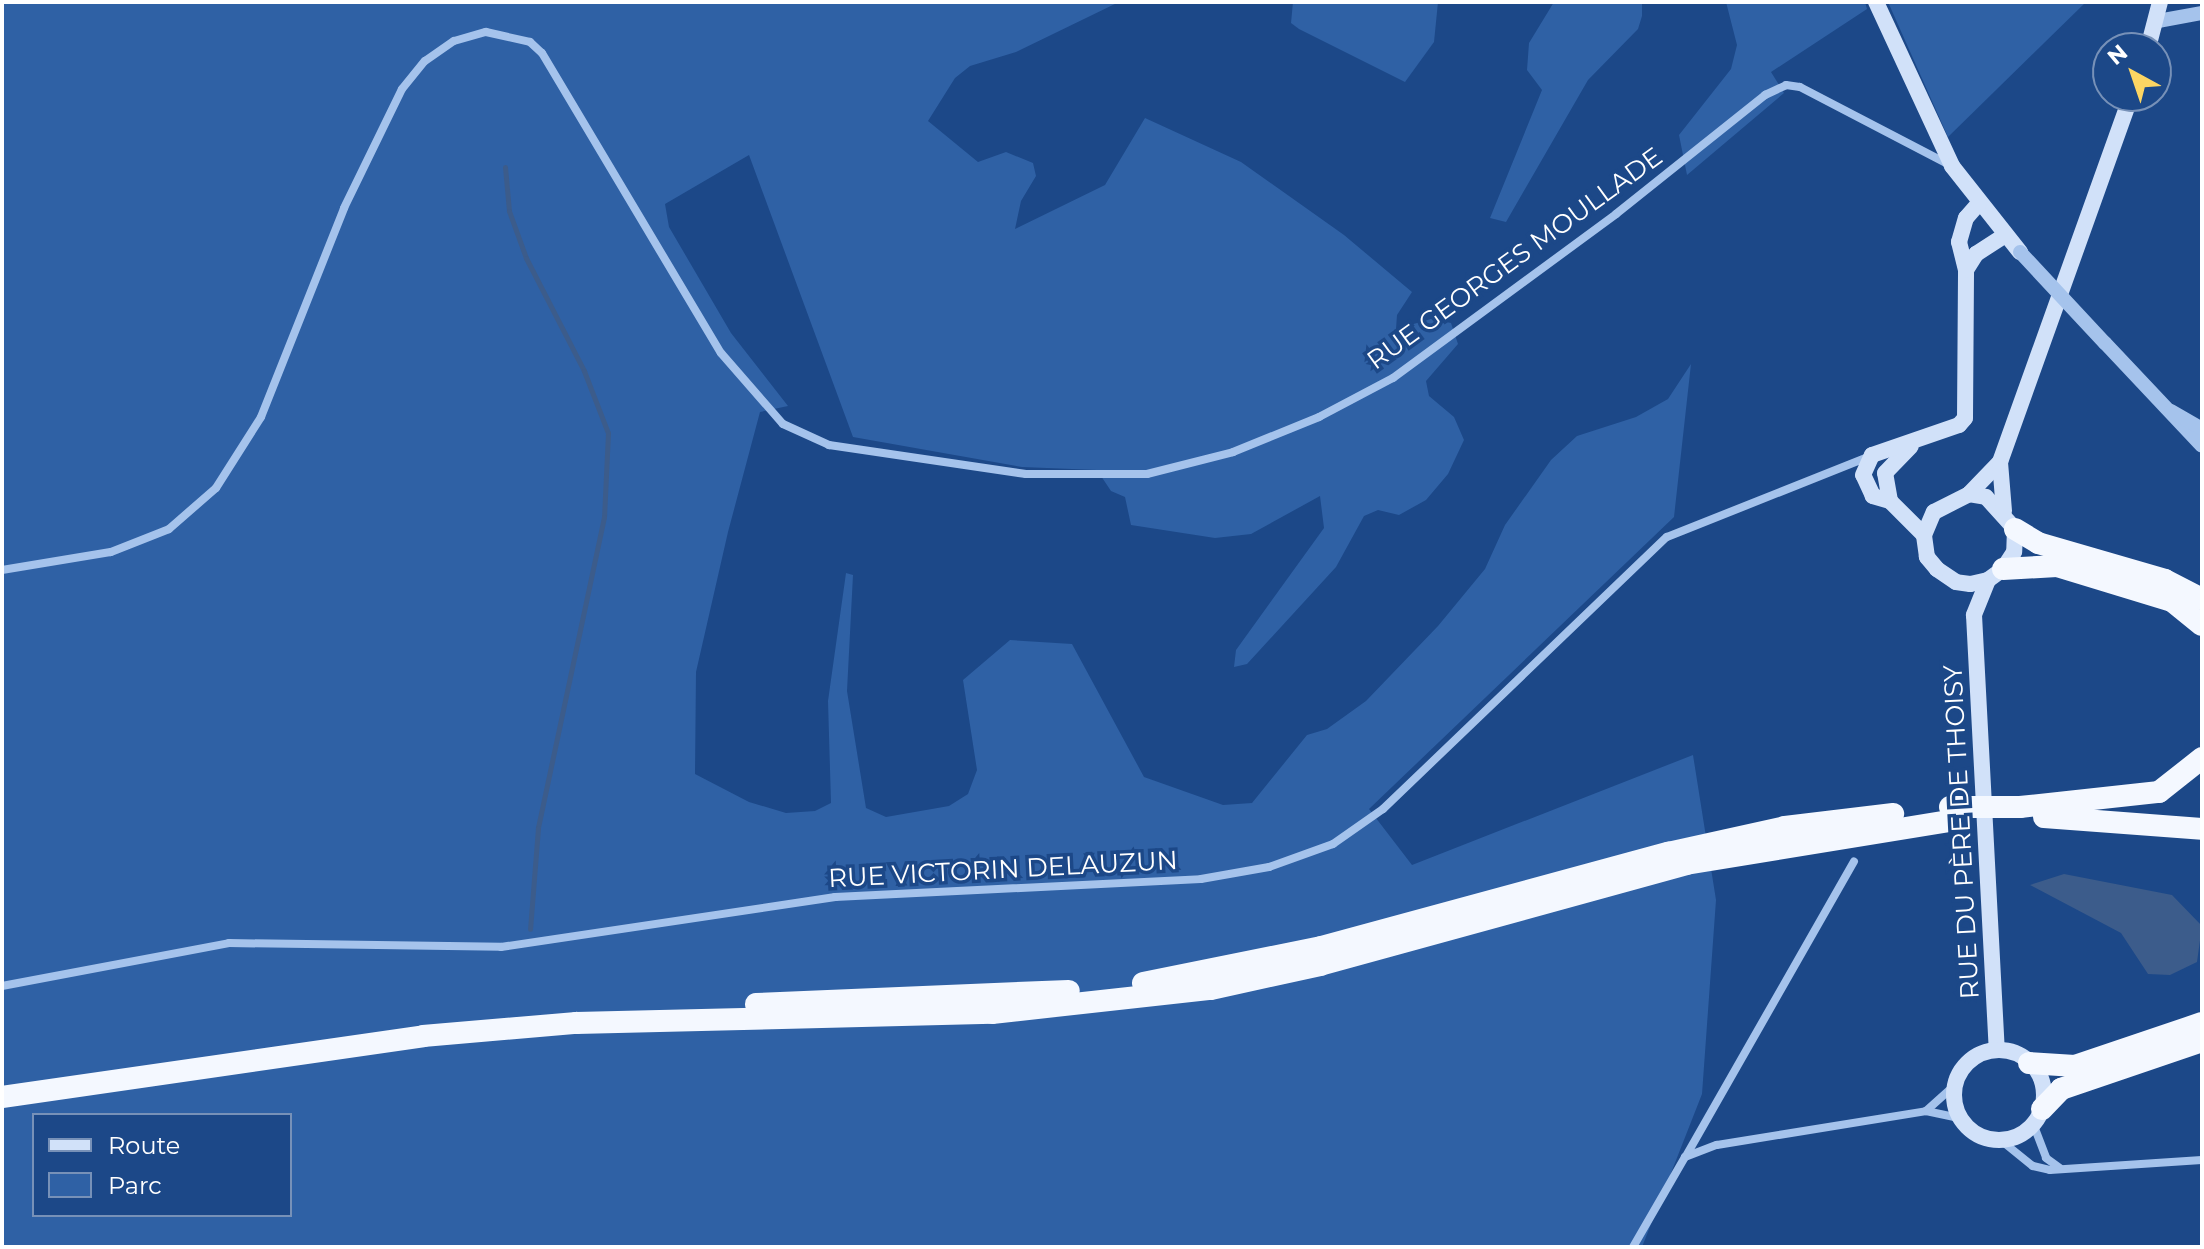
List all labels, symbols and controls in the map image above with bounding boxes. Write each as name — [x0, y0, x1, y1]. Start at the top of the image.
north arrow — [2092, 32, 2172, 112]
text: N — [2102, 39, 2133, 71]
street label: RUE GEORGES MOULLADE — [1361, 141, 1669, 377]
street label: RUE DU PÈRE DE THOISY — [1938, 664, 1986, 1000]
street label: RUE VICTORIN DELAUZUN — [827, 845, 1179, 895]
legend — [32, 1113, 292, 1217]
text: Route — [108, 1131, 180, 1160]
text: Parc — [108, 1171, 162, 1200]

